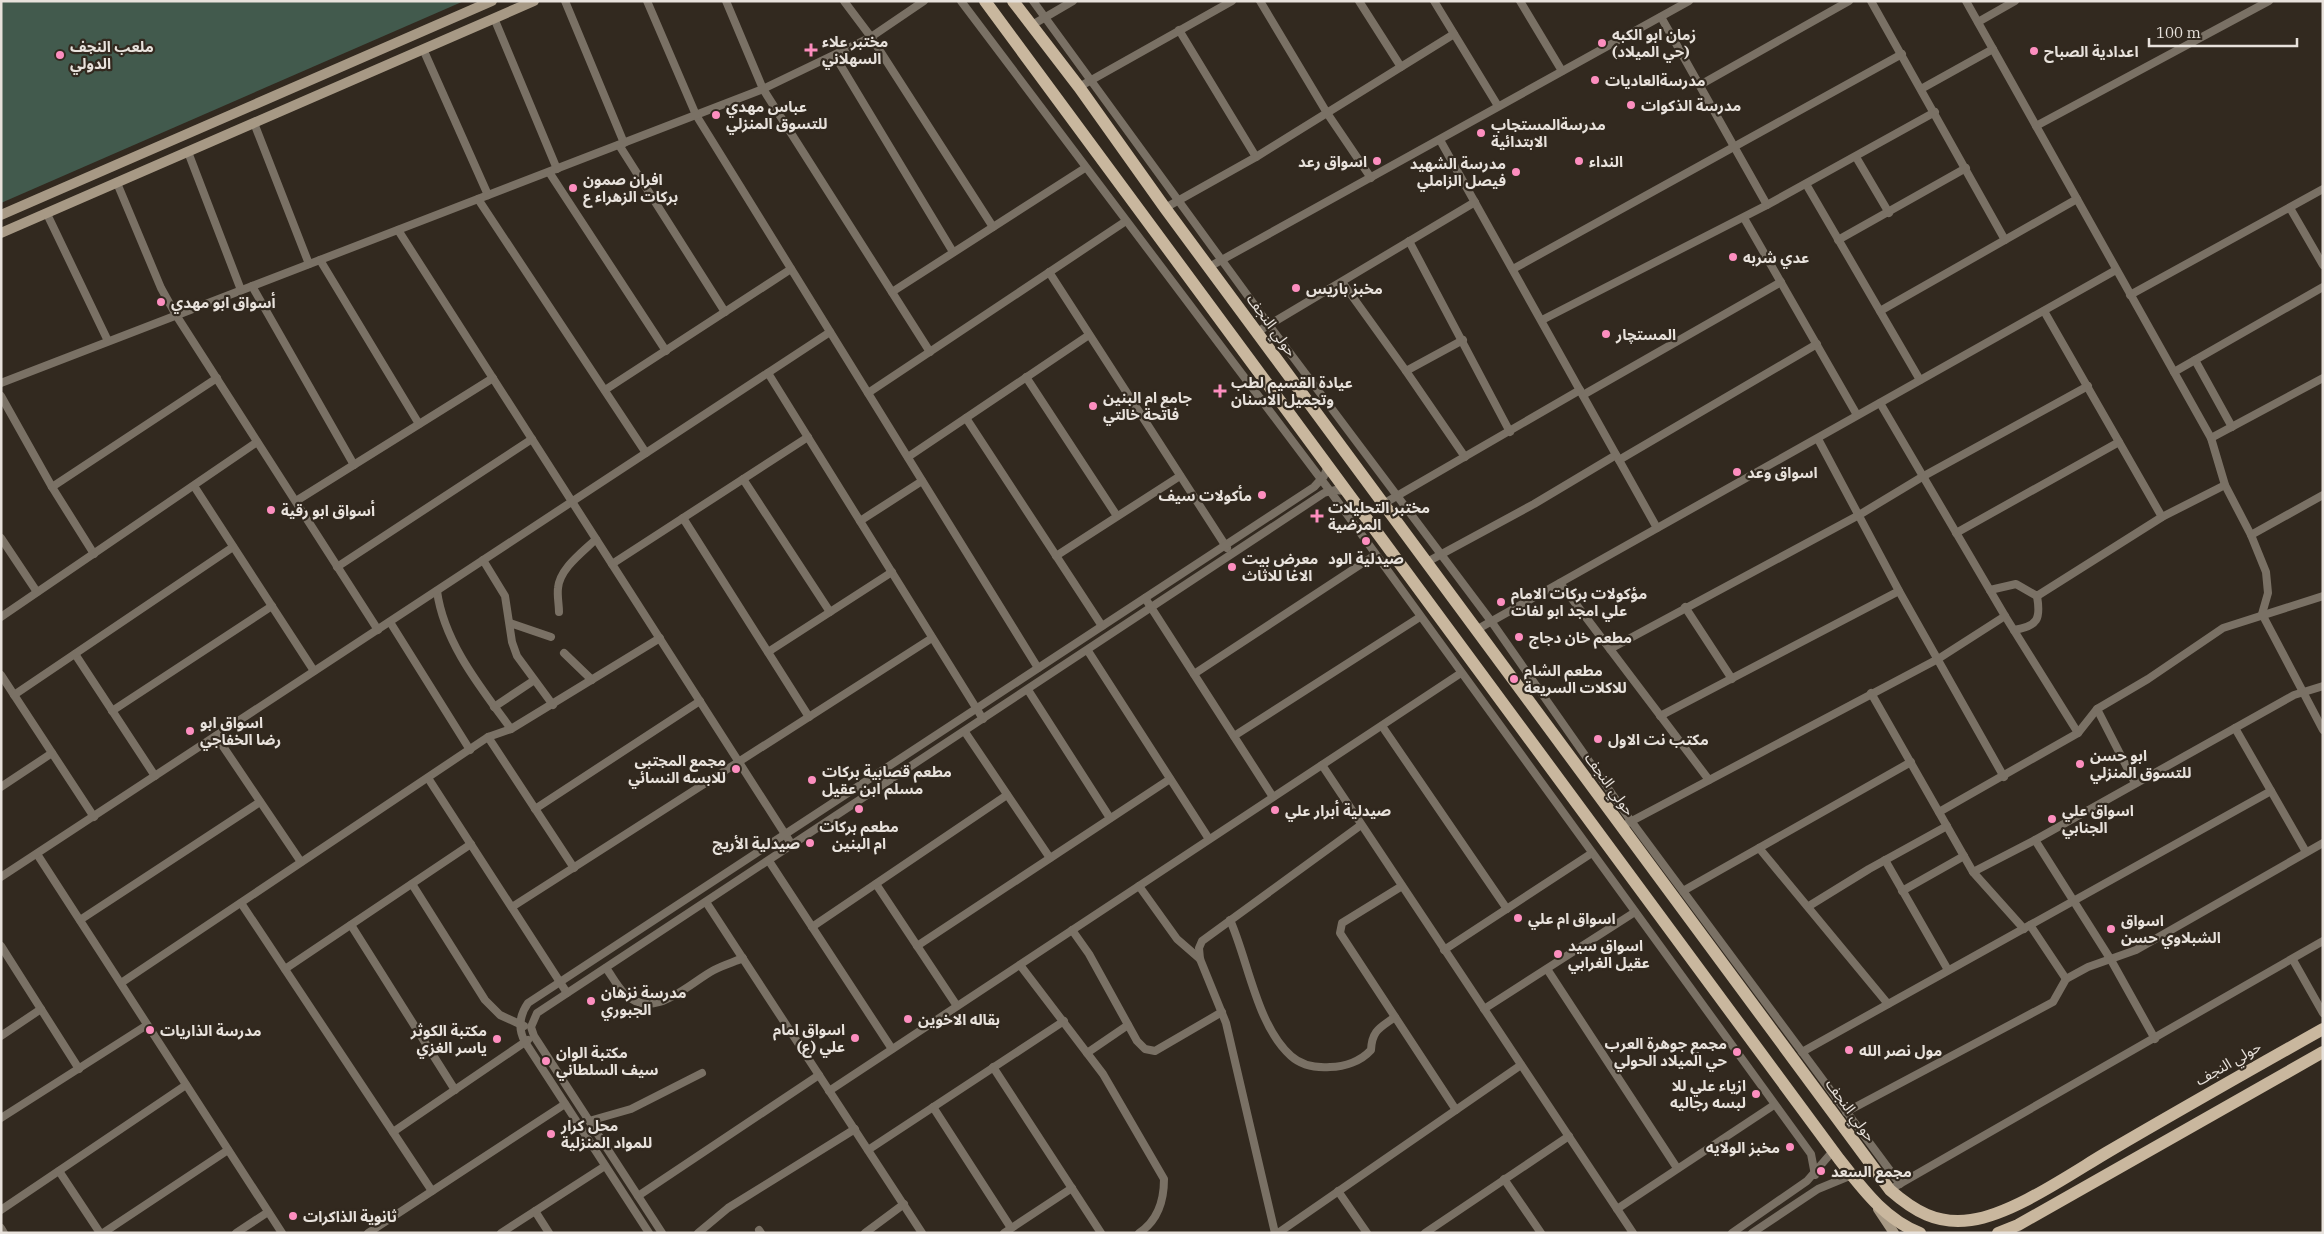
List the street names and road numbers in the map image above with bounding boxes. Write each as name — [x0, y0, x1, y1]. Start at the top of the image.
street label: حولي النجف — [1241, 290, 1301, 362]
street label: حولي النجف — [1579, 749, 1639, 821]
street label: حولي النجف — [2192, 1036, 2266, 1092]
street label: حولي النجف — [1820, 1075, 1880, 1147]

